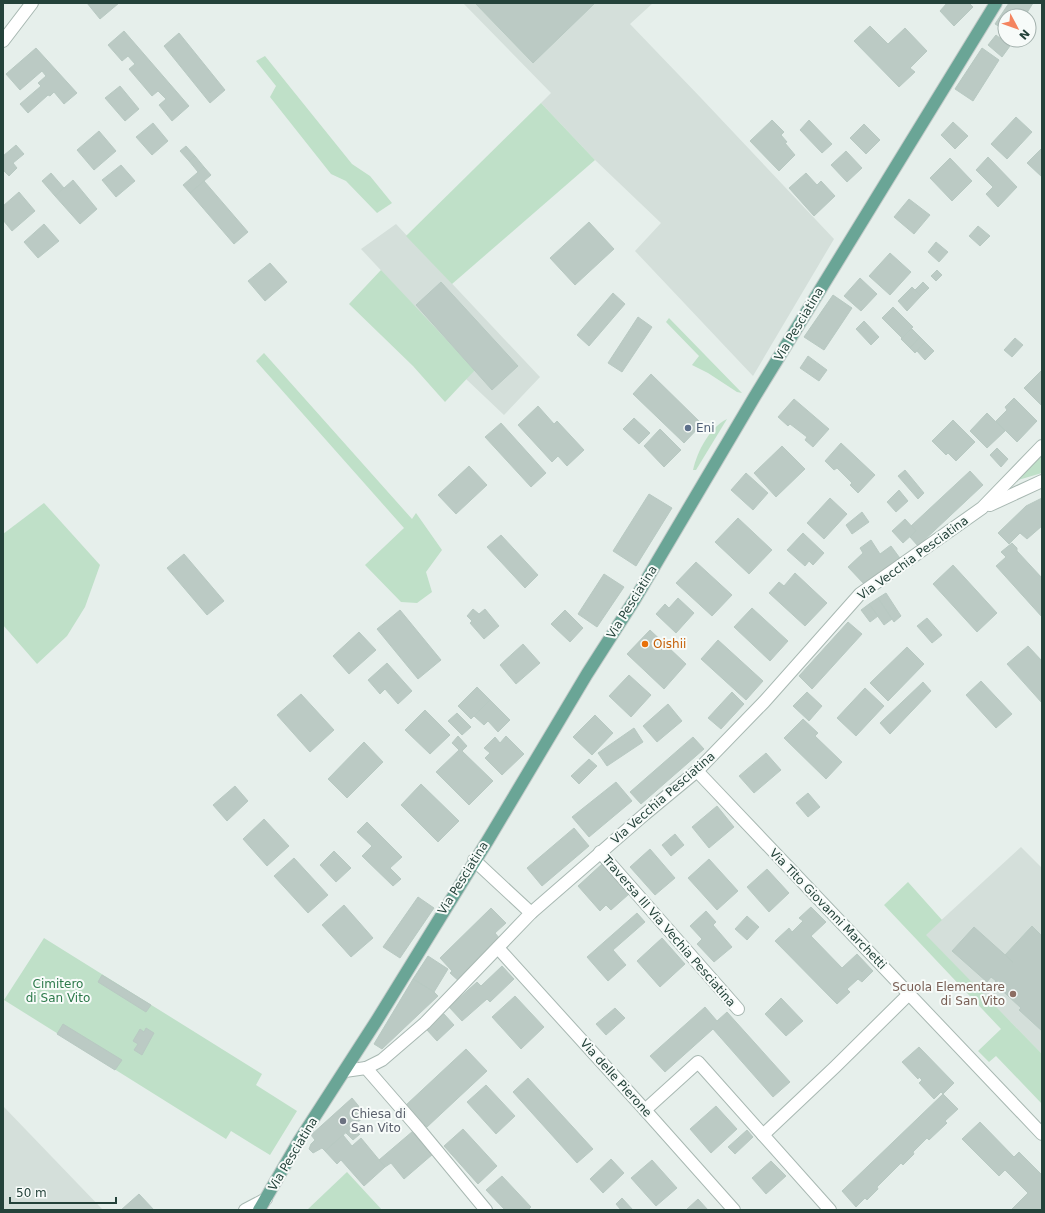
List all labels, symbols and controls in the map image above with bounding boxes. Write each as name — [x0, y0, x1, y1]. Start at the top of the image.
north arrow — [997, 8, 1037, 48]
text: N — [1016, 26, 1032, 42]
street label: Via Pesciatina — [772, 285, 826, 363]
place label: Eni — [696, 421, 715, 435]
marker: Eni — [683, 423, 693, 433]
street label: Via Vecchia Pesciatina — [855, 513, 971, 603]
street label: Via Pesciatina — [604, 563, 660, 641]
place label: Oishii — [653, 637, 686, 651]
marker: Oishii — [640, 639, 650, 649]
street label: Via Vecchia Pesciatina — [608, 749, 718, 847]
street label: Via Pesciatina — [435, 839, 491, 917]
street label: Via Tito Giovanni Marchetti — [767, 846, 889, 972]
street label: Traversa III Via Vechia Pesciatina — [599, 852, 738, 1009]
park label: Cimitero di San Vito — [26, 977, 90, 1005]
place label: Scuola Elementare di San Vito — [892, 980, 1005, 1008]
marker: Scuola Elementare di San Vito — [1008, 989, 1018, 999]
street label: Via delle Pierone — [577, 1036, 655, 1120]
place label: Chiesa di San Vito — [351, 1107, 406, 1135]
street label: Via Pesciatina — [266, 1115, 320, 1193]
marker: Chiesa di San Vito — [338, 1116, 348, 1126]
scale bar — [10, 1179, 116, 1205]
text: 50 m — [16, 1186, 47, 1200]

